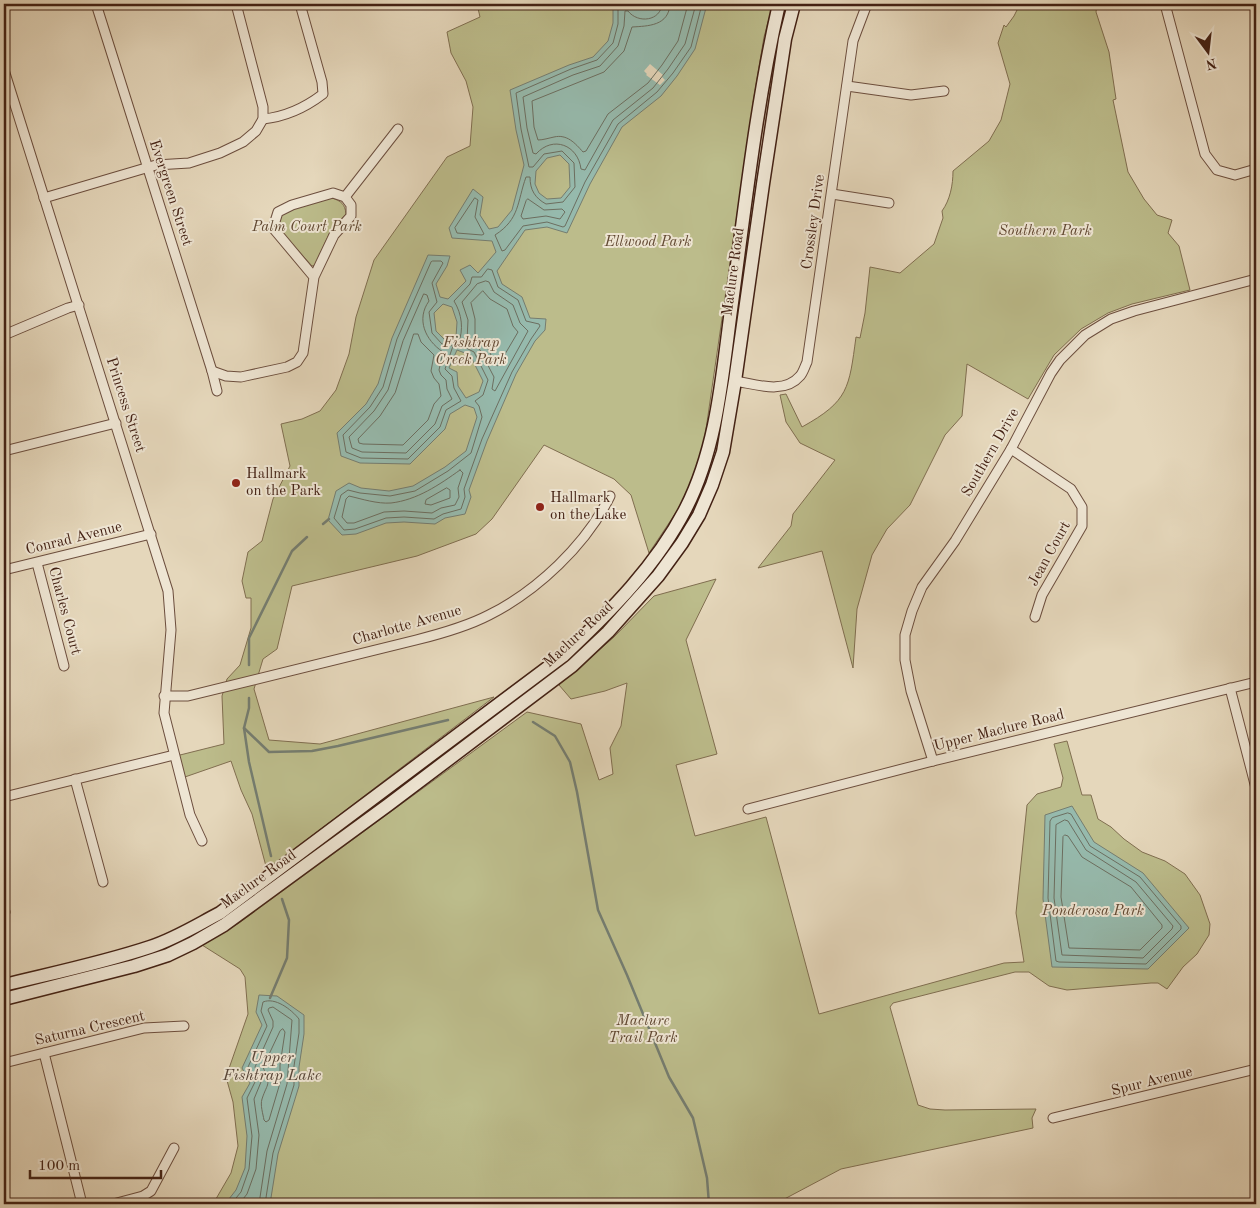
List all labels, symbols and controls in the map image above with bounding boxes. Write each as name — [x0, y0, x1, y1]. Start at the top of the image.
north arrow — [1182, 28, 1232, 78]
text: N — [1204, 55, 1218, 72]
street label: Evergreen Street — [146, 138, 194, 248]
street label: Crossley Drive — [800, 173, 828, 270]
park label: Palm Court Park — [251, 220, 362, 235]
park label: Southern Park — [998, 224, 1092, 239]
street label: Maclure Road — [720, 227, 748, 317]
park label: Ellwood Park — [604, 235, 691, 250]
park label: Fishtrap Creek Park — [435, 336, 507, 368]
street label: Princess Street — [103, 356, 147, 454]
street label: Southern Drive — [960, 406, 1022, 500]
place label: Hallmark on the Park — [246, 467, 321, 499]
marker: Hallmark on the Park — [230, 477, 242, 489]
place label: Hallmark on the Lake — [550, 491, 627, 523]
marker: Hallmark on the Lake — [534, 501, 546, 513]
street label: Jean Court — [1026, 519, 1074, 589]
street label: Conrad Avenue — [24, 520, 124, 558]
street label: Charles Court — [45, 565, 83, 657]
street label: Maclure Road — [541, 599, 617, 671]
street label: Charlotte Avenue — [351, 603, 463, 649]
street label: Upper Maclure Road — [932, 708, 1066, 754]
street label: Maclure Road — [218, 848, 300, 912]
park label: Ponderosa Park — [1041, 904, 1144, 919]
street label: Saturna Crescent — [34, 1009, 146, 1049]
park label: Maclure Trail Park — [608, 1014, 678, 1046]
water label: Upper Fishtrap Lake — [222, 1050, 322, 1084]
street label: Spur Avenue — [1110, 1065, 1194, 1099]
scale bar — [30, 1148, 161, 1180]
text: 100 m — [38, 1159, 80, 1174]

